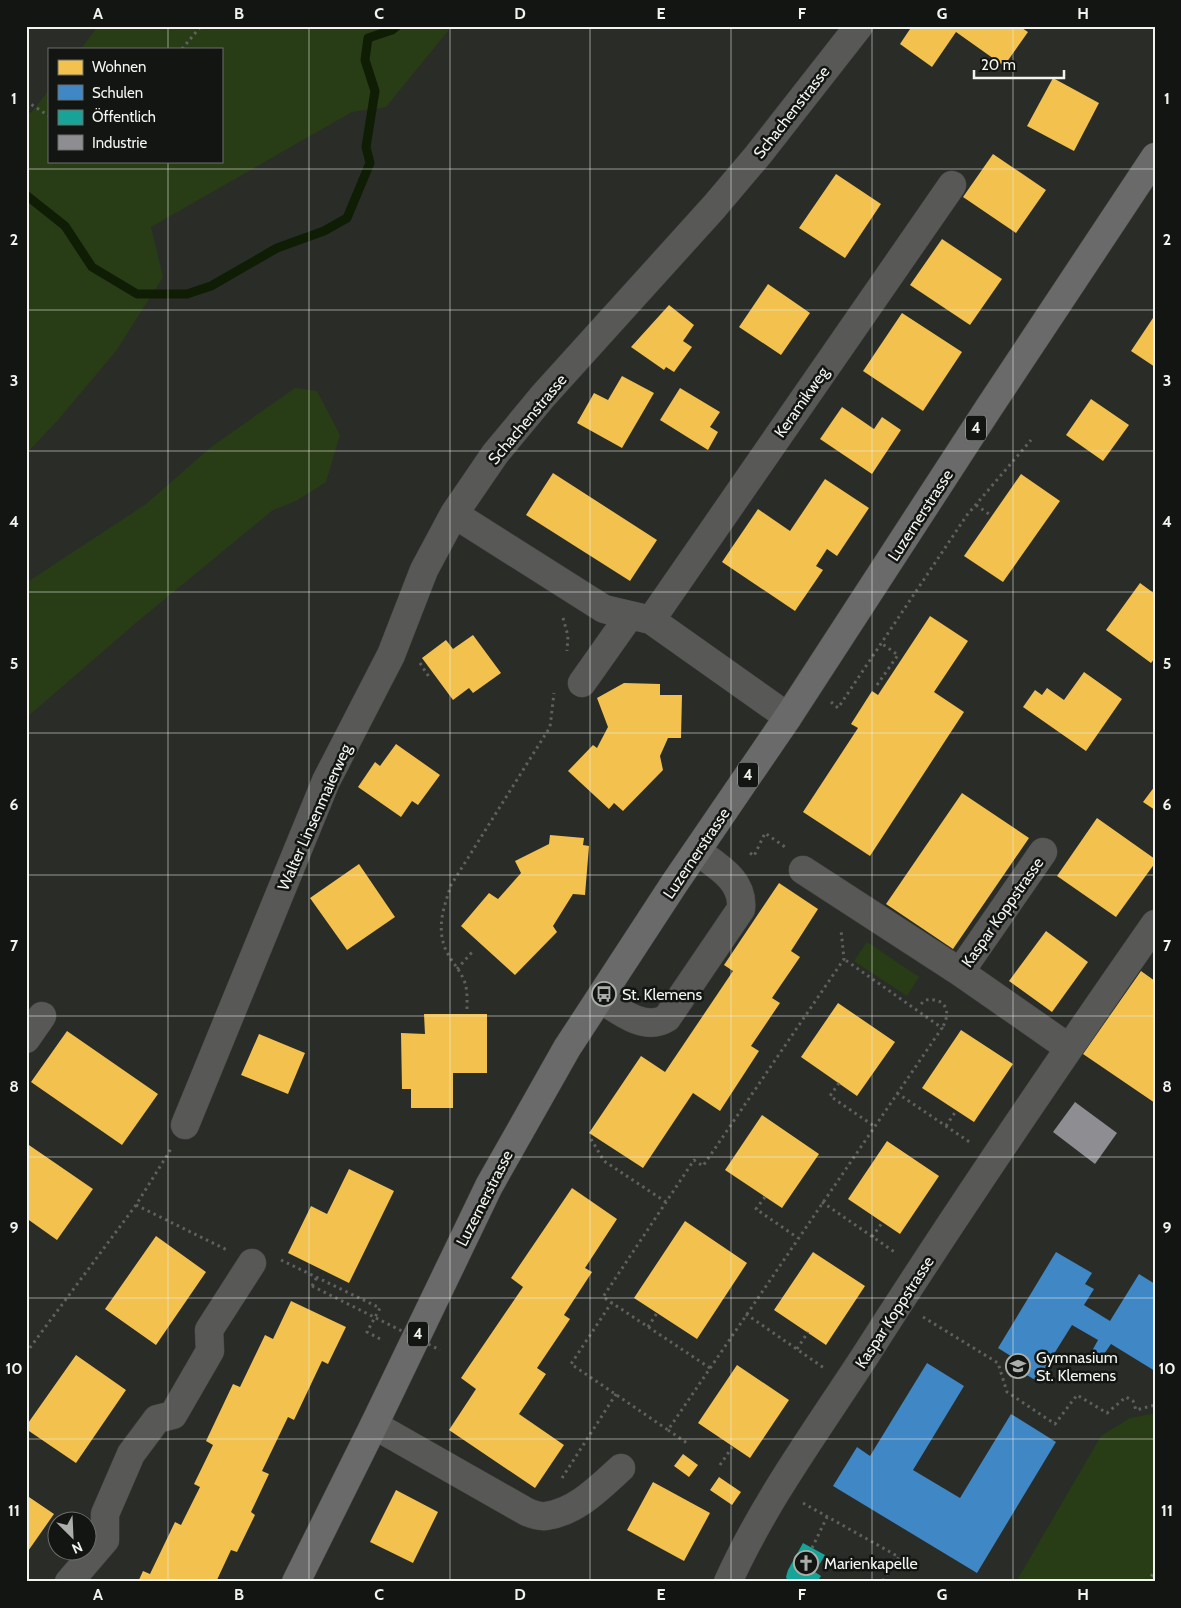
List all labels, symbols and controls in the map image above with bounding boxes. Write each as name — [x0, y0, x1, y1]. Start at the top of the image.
text: A — [93, 4, 103, 23]
text: B — [234, 4, 244, 23]
text: C — [374, 4, 384, 23]
text: D — [514, 4, 526, 23]
text: E — [656, 4, 666, 23]
text: F — [798, 4, 807, 23]
text: G — [937, 4, 947, 23]
text: H — [1077, 4, 1089, 23]
legend — [48, 48, 222, 162]
scale bar — [974, 48, 1064, 80]
text: 20 m — [981, 56, 1016, 74]
text: Wohnen — [92, 58, 146, 76]
street label: Schachenstrasse — [749, 62, 833, 162]
text: Schulen — [92, 84, 143, 102]
text: 1 — [11, 89, 17, 108]
text: 1 — [1164, 89, 1170, 108]
text: Öffentlich — [92, 108, 156, 126]
text: Industrie — [92, 134, 147, 152]
text: 2 — [10, 230, 18, 249]
text: 2 — [1163, 230, 1171, 249]
street label: Keramikweg — [770, 363, 833, 441]
street label: Schachenstrasse — [484, 370, 571, 468]
text: 3 — [10, 371, 18, 390]
text: 3 — [1163, 371, 1171, 390]
road number: 4 — [966, 416, 986, 440]
street label: Luzernerstrasse — [884, 466, 957, 565]
text: 4 — [9, 512, 19, 531]
text: 4 — [1162, 512, 1172, 531]
text: 5 — [10, 654, 18, 673]
text: 5 — [1163, 654, 1171, 673]
street label: Walter Linsenmaierweg — [274, 740, 356, 893]
road number: 4 — [738, 762, 758, 788]
text: 6 — [10, 795, 19, 814]
text: 6 — [1163, 795, 1172, 814]
street label: Luzernerstrasse — [659, 804, 734, 902]
street label: Kaspar Koppstrasse — [957, 854, 1047, 971]
text: 7 — [10, 936, 19, 955]
text: 7 — [1163, 936, 1172, 955]
bus stop icon: St. Klemens — [591, 981, 617, 1007]
place label: St. Klemens — [622, 985, 703, 1004]
text: 8 — [9, 1077, 19, 1096]
text: 8 — [1162, 1077, 1172, 1096]
street label: Luzernerstrasse — [452, 1147, 517, 1249]
text: 9 — [10, 1218, 19, 1237]
text: 9 — [1163, 1218, 1172, 1237]
street label: Kaspar Koppstrasse — [851, 1253, 938, 1372]
road number: 4 — [408, 1322, 428, 1346]
place label: Gymnasium St. Klemens — [1036, 1348, 1118, 1385]
school or university icon: Gymnasium St. Klemens — [1005, 1353, 1031, 1379]
text: 10 — [5, 1359, 23, 1378]
text: 10 — [1158, 1359, 1176, 1378]
text: 11 — [8, 1501, 20, 1520]
text: 11 — [1161, 1501, 1173, 1520]
north arrow — [48, 1510, 98, 1560]
text: N — [69, 1538, 85, 1558]
church icon: Marienkapelle — [793, 1550, 819, 1576]
place label: Marienkapelle — [824, 1554, 918, 1573]
text: A — [93, 1585, 103, 1604]
text: B — [234, 1585, 244, 1604]
text: C — [374, 1585, 384, 1604]
text: D — [514, 1585, 526, 1604]
text: E — [656, 1585, 666, 1604]
text: F — [798, 1585, 807, 1604]
text: G — [937, 1585, 947, 1604]
text: H — [1077, 1585, 1089, 1604]

